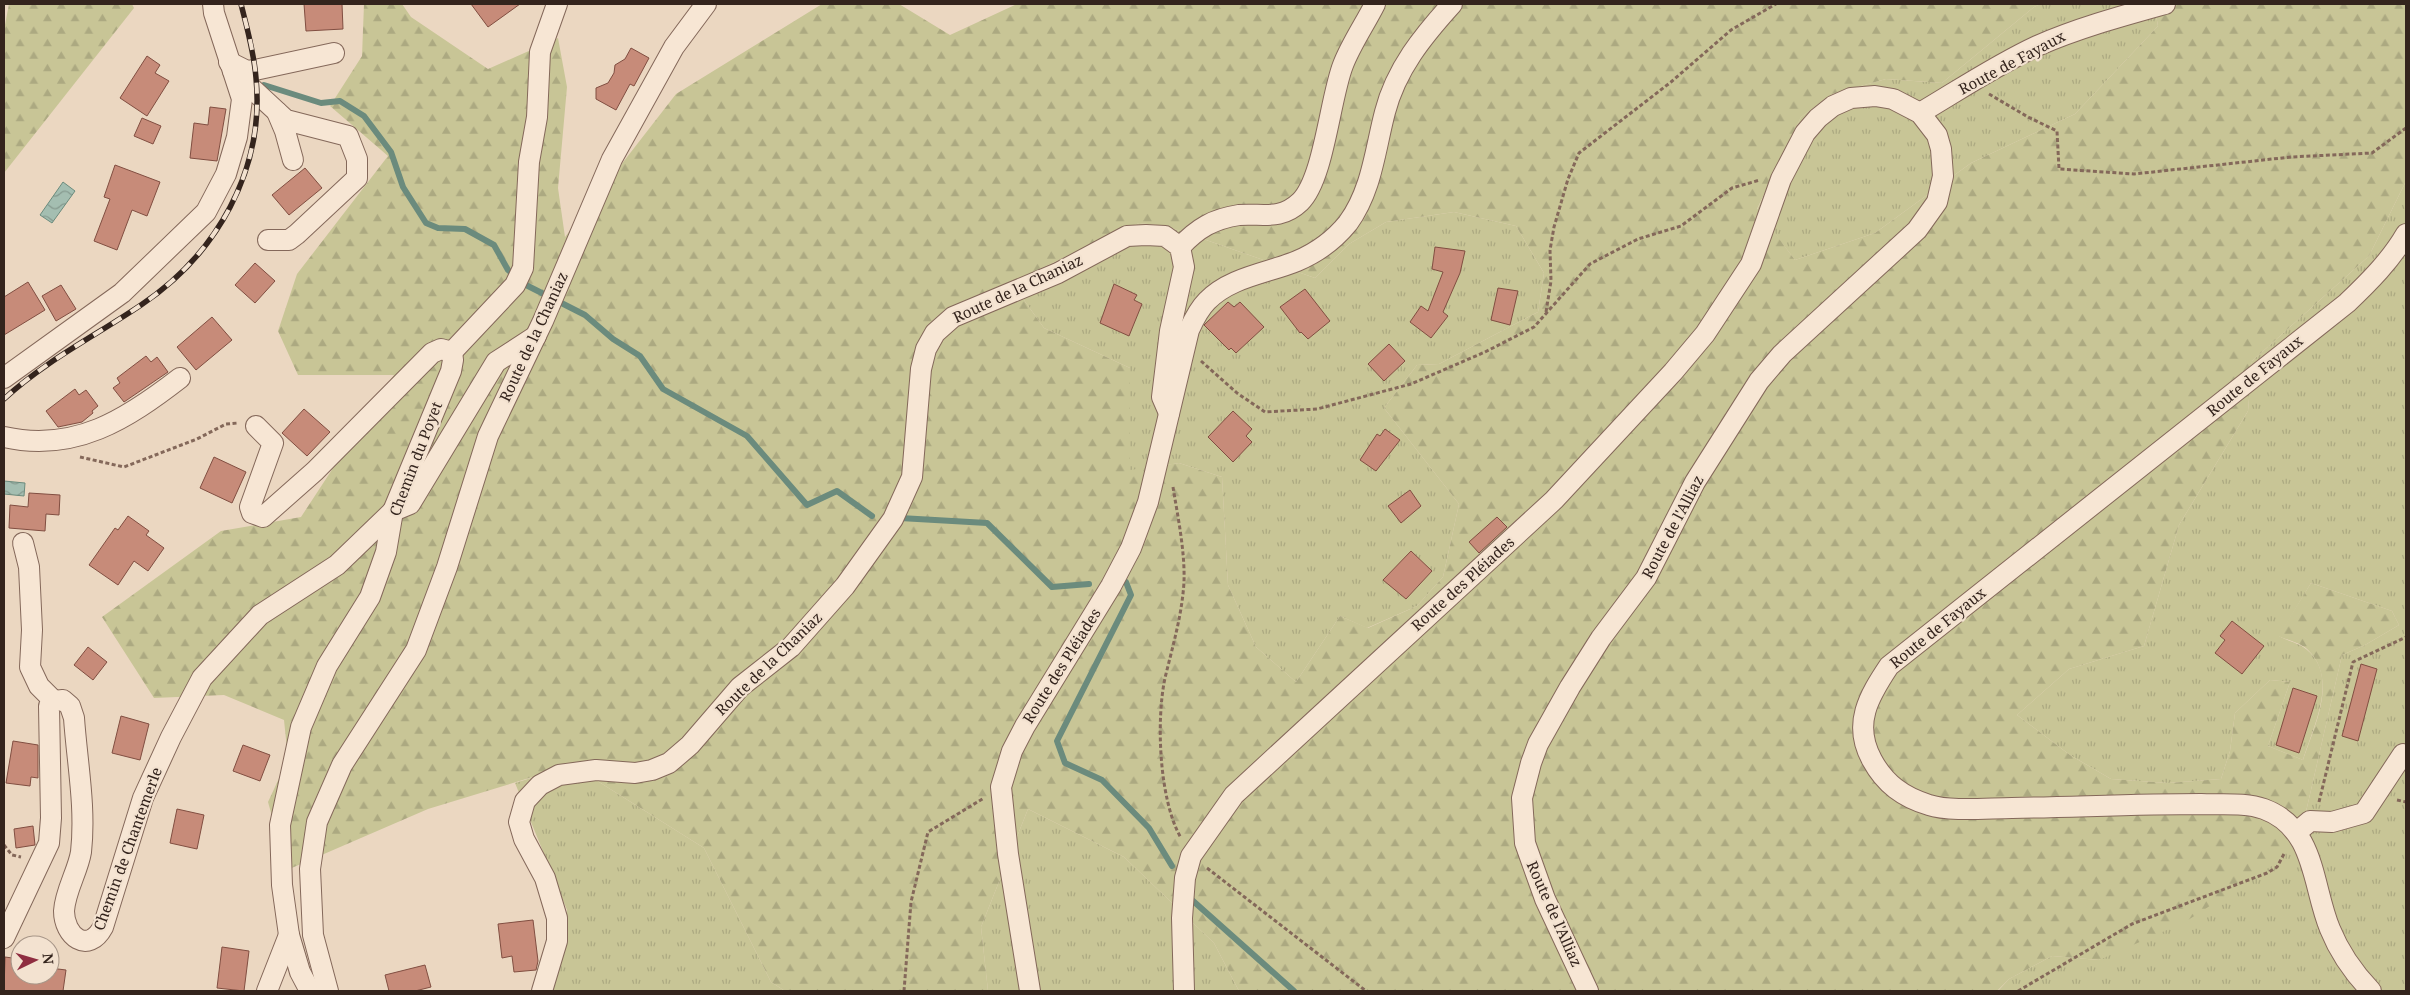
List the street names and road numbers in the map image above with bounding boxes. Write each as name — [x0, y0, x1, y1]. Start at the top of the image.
street label: Route de Fayaux — [1955, 25, 2069, 99]
street label: Route de la Chaniaz — [949, 249, 1086, 327]
street label: Route de la Chaniaz — [494, 268, 572, 405]
street label: Route de Fayaux — [2202, 330, 2307, 420]
street label: Chemin du Poyet — [384, 399, 446, 519]
street label: Route de l'Alliaz — [1637, 472, 1708, 582]
street label: Route des Pléiades — [1407, 531, 1518, 635]
street label: Route de Fayaux — [1885, 582, 1990, 672]
street label: Route des Pléiades — [1018, 604, 1105, 727]
street label: Route de la Chaniaz — [711, 607, 826, 719]
street label: Chemin de Chantemerle — [88, 764, 166, 933]
street label: Route de l'Alliaz — [1523, 857, 1587, 970]

